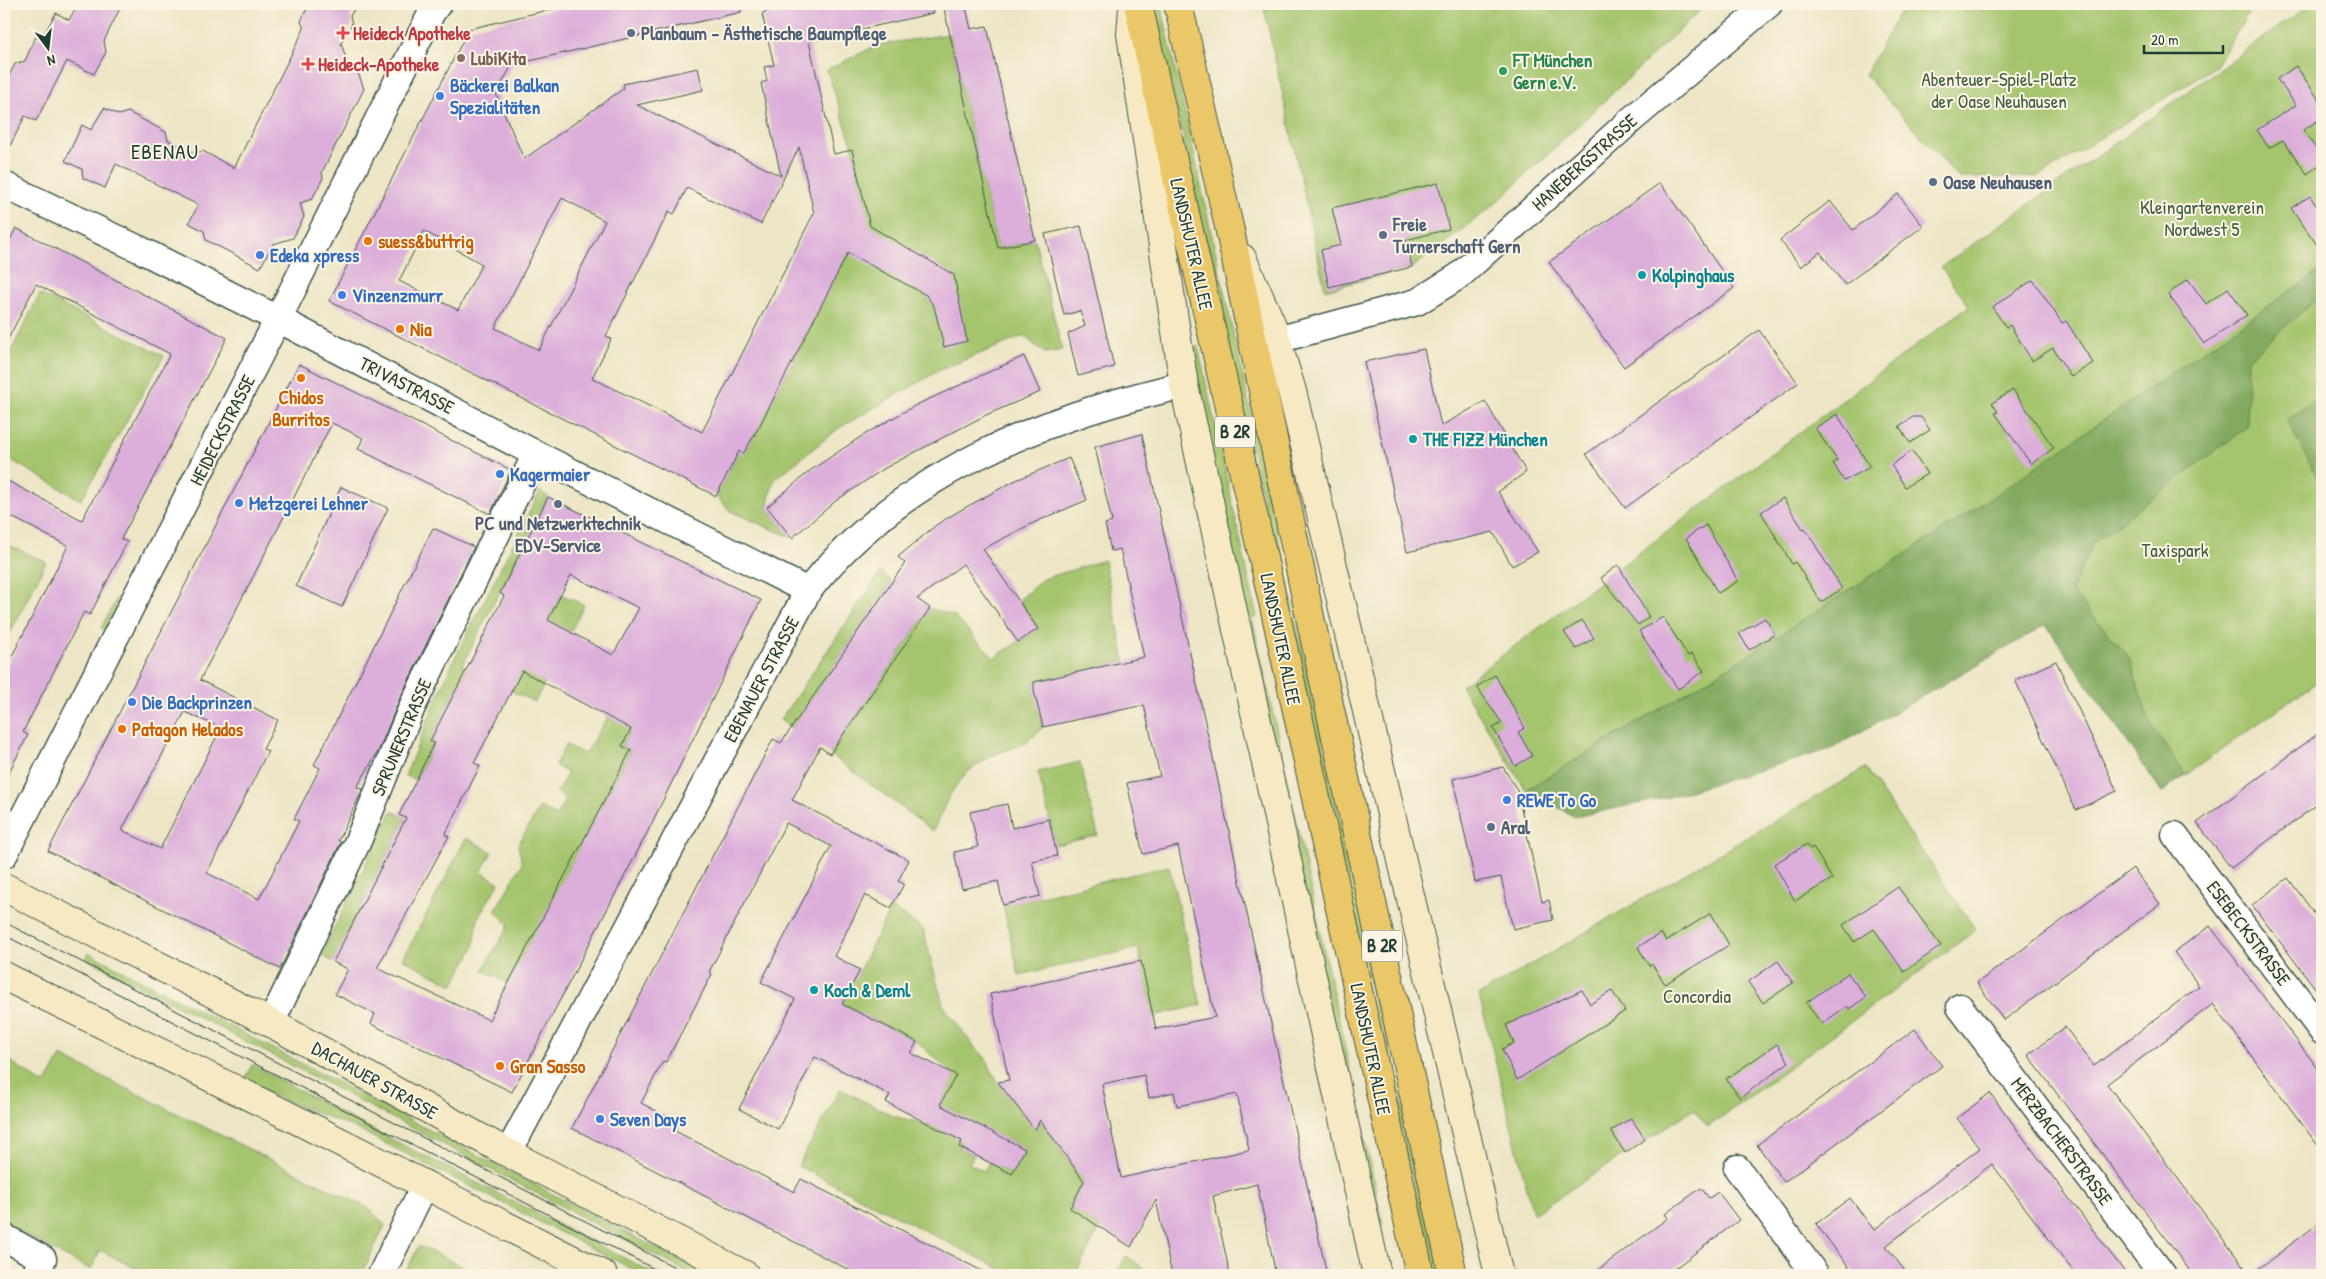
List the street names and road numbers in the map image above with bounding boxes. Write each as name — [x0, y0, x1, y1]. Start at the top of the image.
street label: HANEBERGSTRASSE — [1526, 107, 1643, 216]
street label: LANDSHUTER ALLEE — [1164, 176, 1220, 313]
street label: TRIVASTRASSE — [355, 350, 459, 420]
street label: HEIDECKSTRASSE — [183, 370, 261, 490]
road number: B 2R — [1215, 417, 1255, 448]
street label: LANDSHUTER ALLEE — [1254, 571, 1308, 708]
street label: EBENAUER STRASSE — [717, 611, 805, 746]
street label: SPRUNERSTRASSE — [365, 674, 438, 800]
street label: ESEBECKSTRASSE — [2201, 875, 2297, 991]
road number: B 2R — [1362, 930, 1402, 961]
street label: LANDSHUTER ALLEE — [1344, 981, 1398, 1118]
street label: DACHAUER STRASSE — [307, 1035, 443, 1126]
street label: MERZBACHERSTRASSE — [2005, 1071, 2119, 1211]

